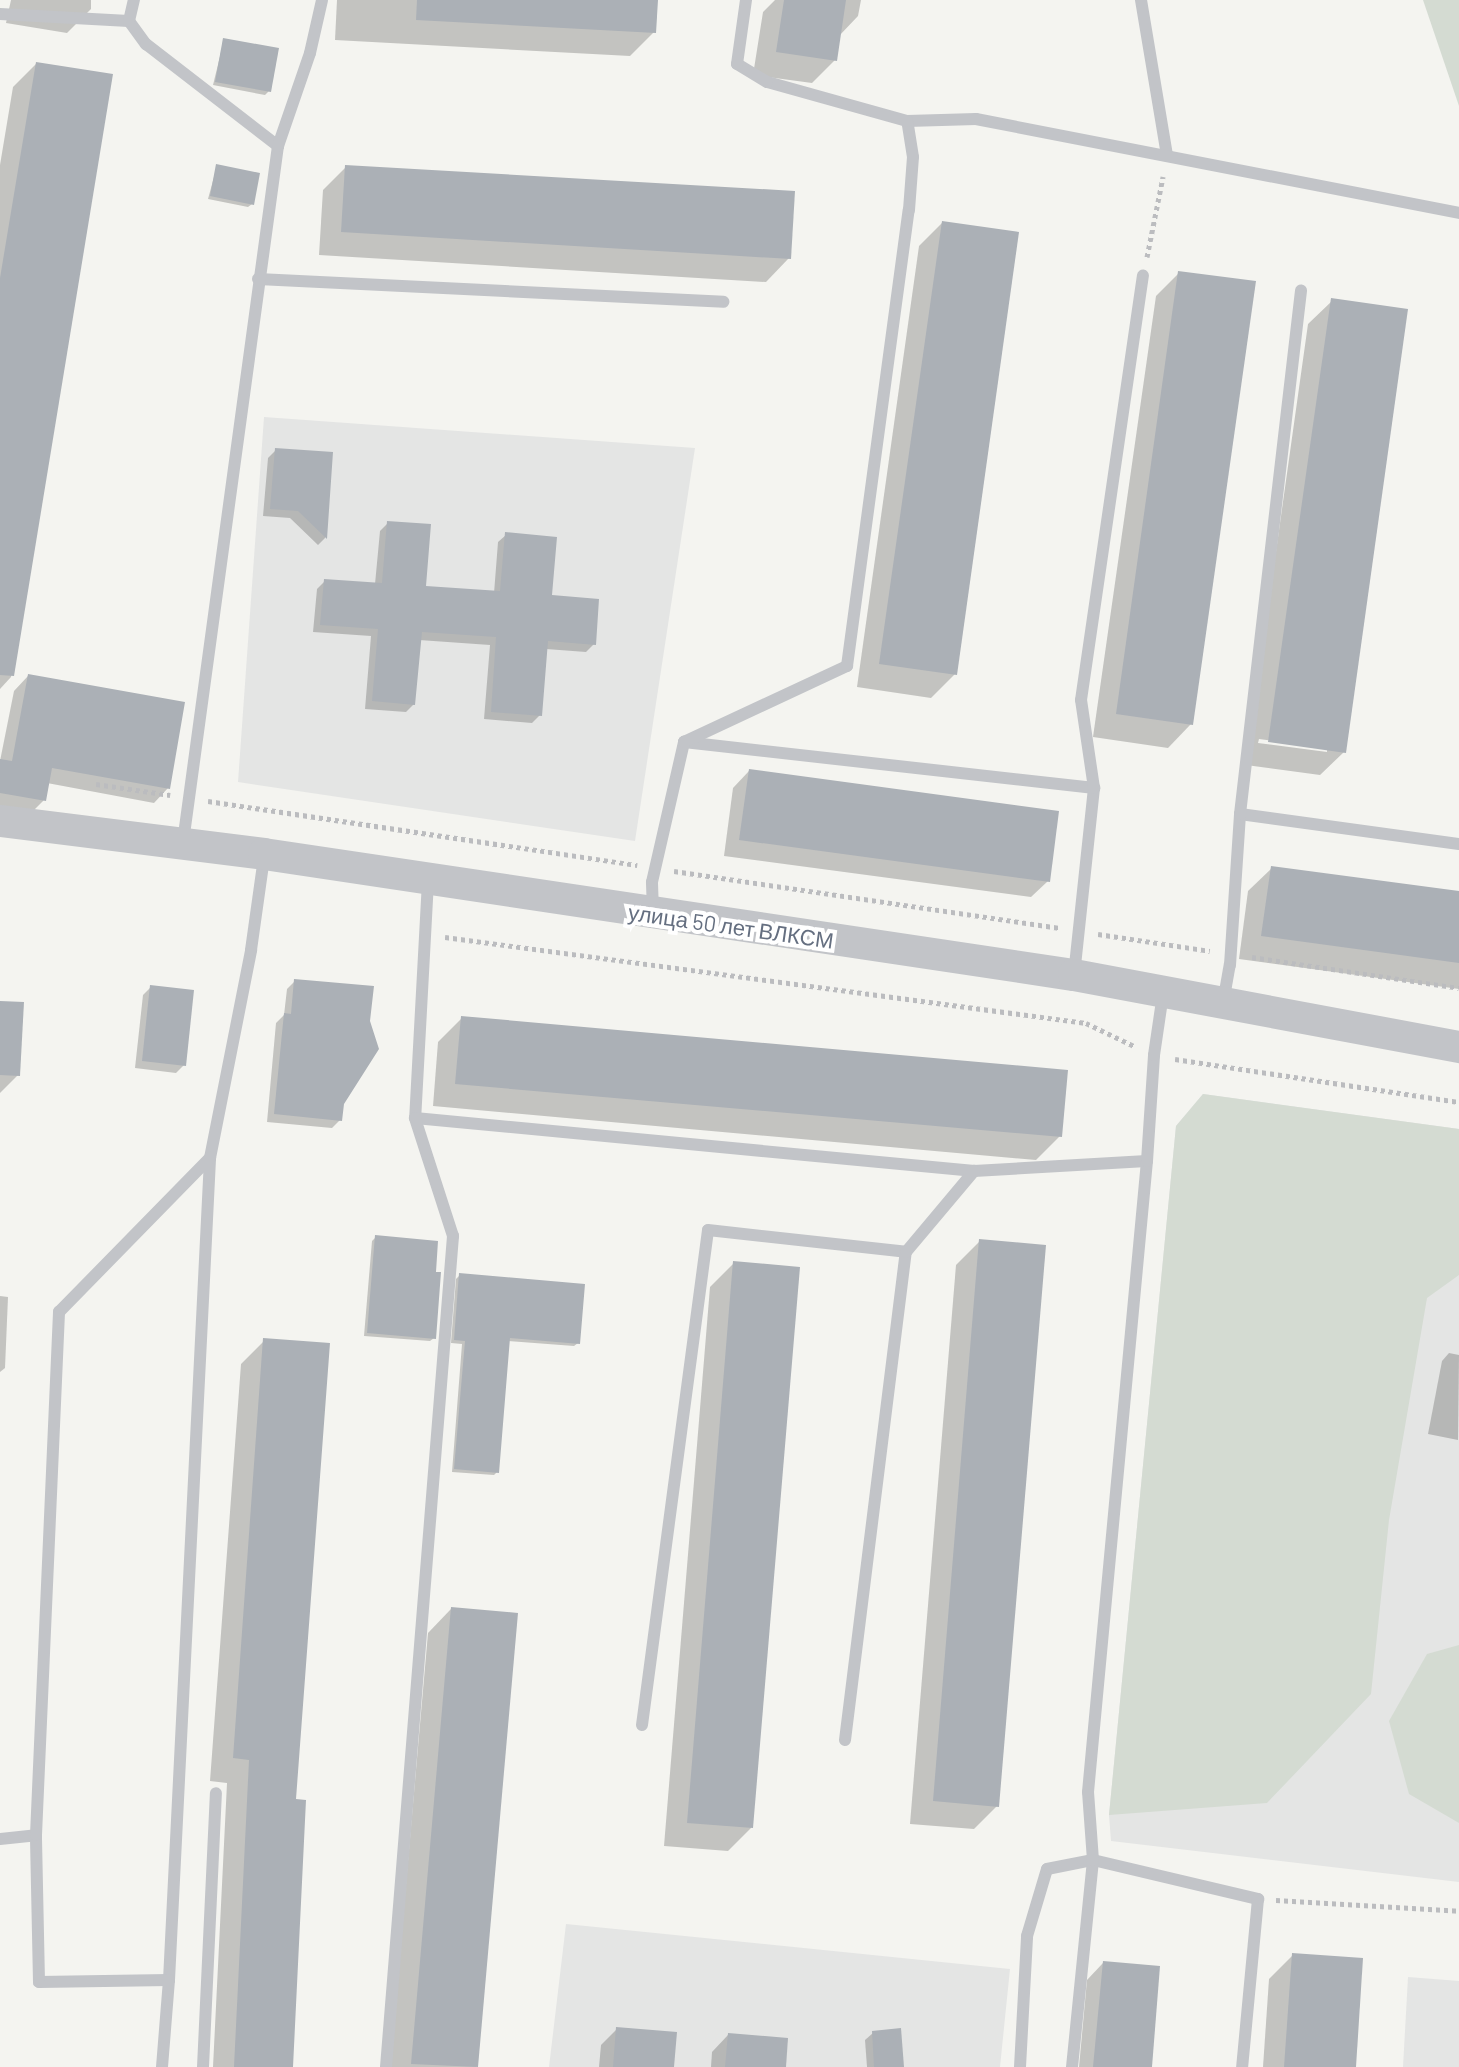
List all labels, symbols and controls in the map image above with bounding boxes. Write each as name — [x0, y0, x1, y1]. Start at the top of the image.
street label: улица 50 лет ВЛКСМ — [627, 899, 835, 953]

